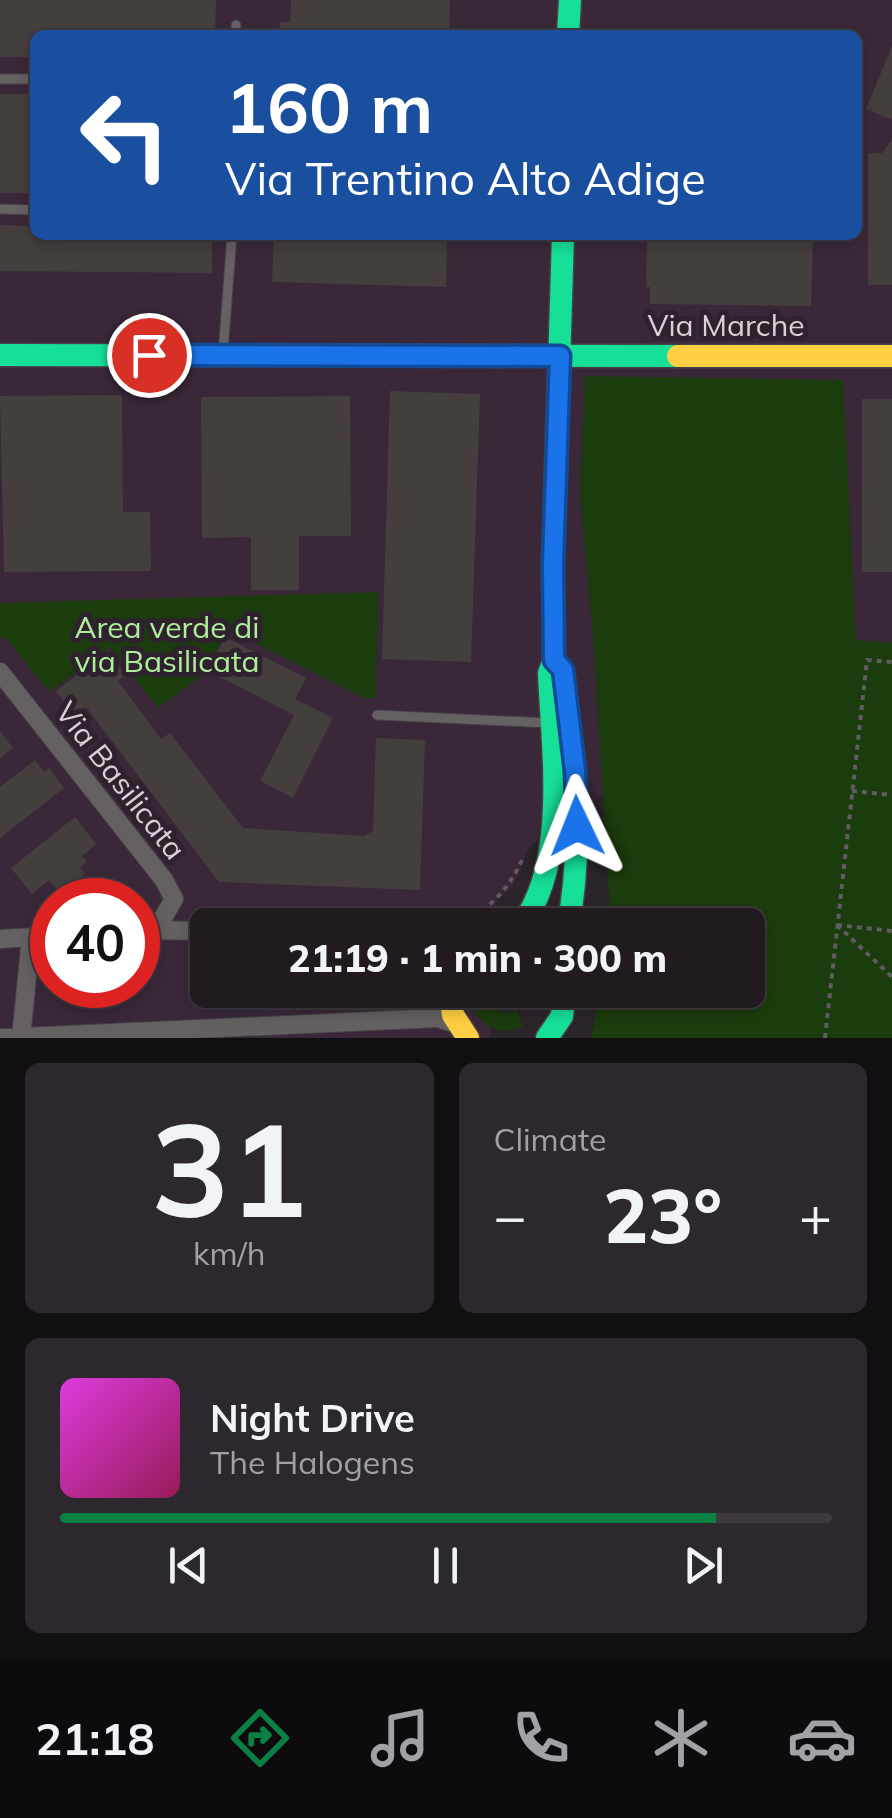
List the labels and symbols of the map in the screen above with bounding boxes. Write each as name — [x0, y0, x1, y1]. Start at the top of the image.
street label: Via Marche — [647, 306, 805, 344]
pin — [107, 313, 192, 398]
park label: Area verde di via Basilicata — [75, 608, 259, 680]
street label: Via Basilicata — [47, 694, 194, 867]
position arrow — [525, 774, 629, 878]
speed limit sign: 40 — [30, 878, 160, 1008]

